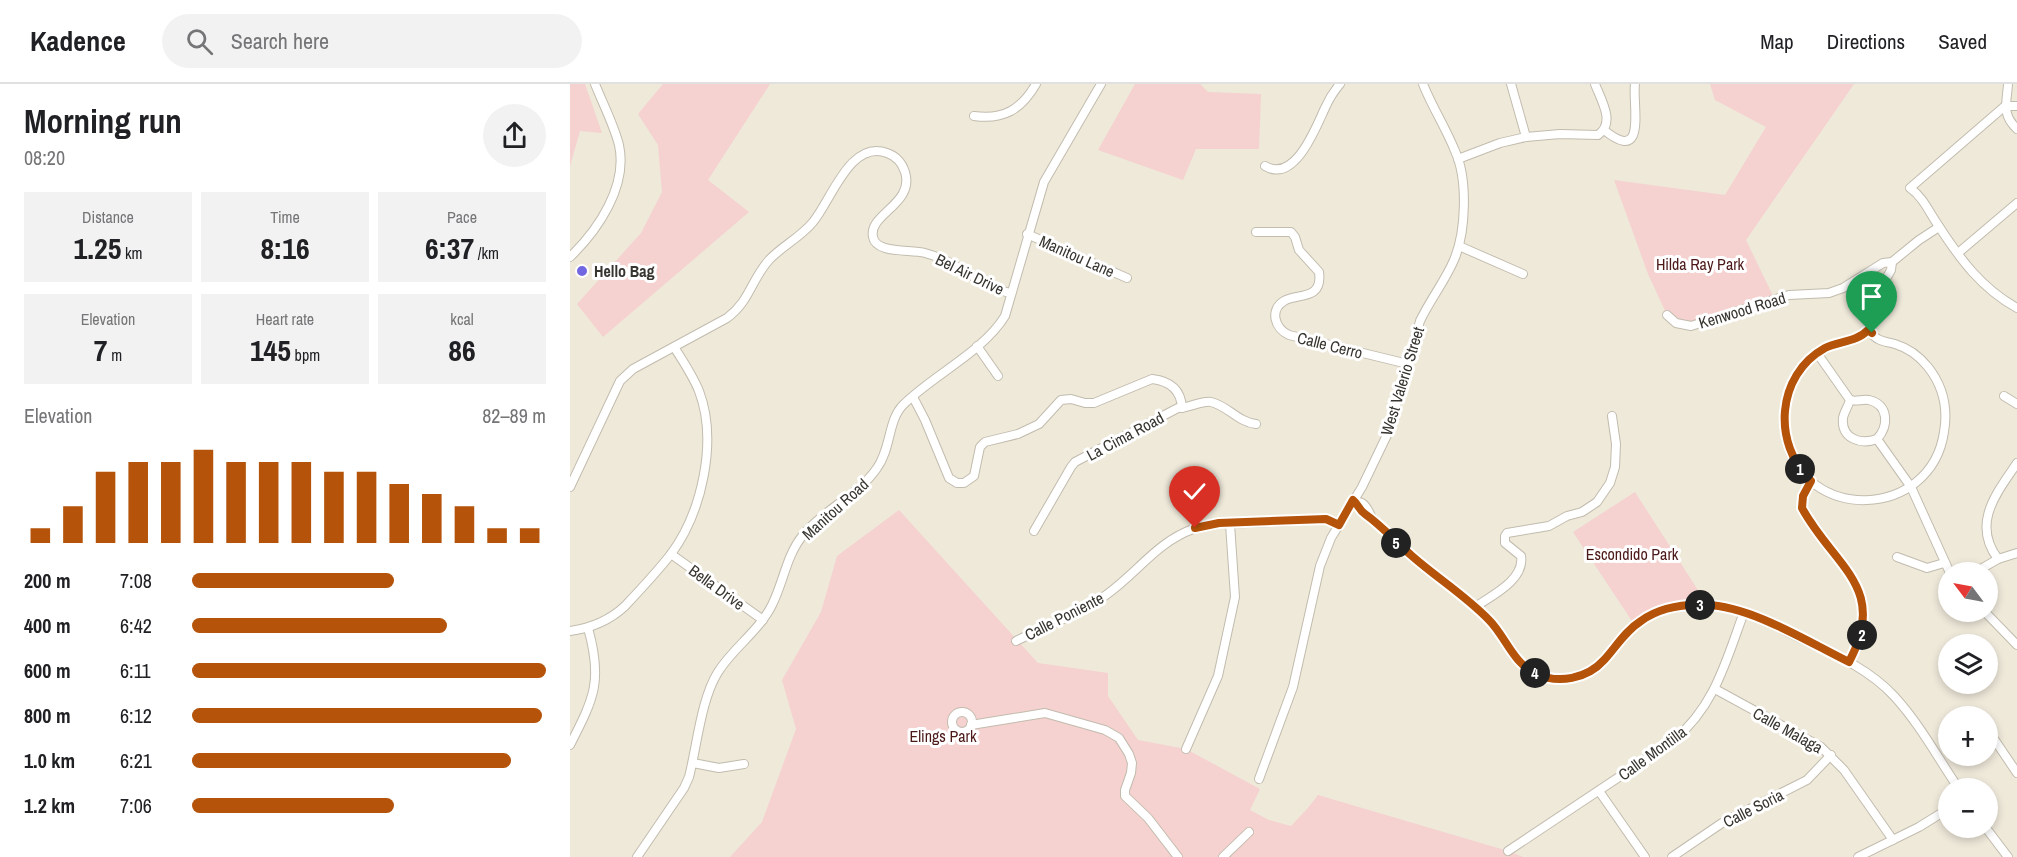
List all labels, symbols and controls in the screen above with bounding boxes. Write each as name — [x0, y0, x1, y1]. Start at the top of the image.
search box — [162, 14, 582, 68]
text: Kadence — [30, 22, 126, 60]
icon: search — [183, 25, 216, 58]
text: Search here — [231, 26, 329, 56]
text: Map — [1760, 27, 1794, 56]
text: Directions — [1827, 27, 1905, 56]
text: Saved — [1938, 27, 1987, 56]
text: Morning run — [24, 99, 182, 143]
button: share — [483, 104, 546, 167]
text: 08:20 — [24, 144, 65, 171]
text: Distance — [82, 206, 134, 228]
text: Time — [270, 206, 300, 228]
text: Pace — [447, 206, 477, 228]
text: 1.25 — [73, 228, 121, 268]
text: 8:16 — [260, 228, 310, 268]
text: 6:37 — [425, 228, 474, 268]
street label: Manitou Lane — [1036, 230, 1118, 282]
text: km — [121, 242, 143, 264]
text: /km — [474, 242, 499, 264]
street label: Bel Air Drive — [932, 248, 1008, 300]
park label: Hilda Ray Park — [1656, 253, 1745, 275]
place label: Hello Bag — [594, 260, 655, 282]
marker: Hello Bag — [575, 264, 589, 278]
pin — [1846, 271, 1897, 333]
icon: arrive — [1855, 280, 1888, 313]
street label: Kenwood Road — [1696, 286, 1788, 334]
text: Elevation — [81, 308, 135, 330]
text: Heart rate — [256, 308, 314, 330]
text: kcal — [450, 308, 474, 330]
street label: West Valerio Street — [1375, 324, 1429, 438]
street label: Calle Cerro — [1295, 326, 1365, 364]
text: 7 — [94, 330, 108, 370]
text: 145 — [250, 330, 291, 370]
text: 86 — [448, 330, 476, 370]
text: m — [108, 344, 122, 366]
text: bpm — [291, 344, 320, 366]
text: Elevation — [24, 402, 92, 429]
text: 82–89 m — [482, 402, 546, 429]
street label: La Cima Road — [1082, 406, 1168, 466]
pin: 1 — [1785, 454, 1815, 484]
text: 1 — [1796, 458, 1804, 480]
pin — [1169, 466, 1220, 528]
street label: Manitou Road — [797, 473, 873, 545]
icon: check — [1178, 475, 1211, 508]
pin: 5 — [1381, 528, 1411, 558]
text: 5 — [1392, 532, 1400, 554]
park label: Escondido Park — [1586, 543, 1679, 565]
street label: Bella Drive — [685, 559, 749, 615]
north arrow — [1938, 562, 1998, 622]
map controls — [1938, 562, 1998, 838]
text: 200 m — [24, 567, 71, 594]
text: 7:08 — [120, 567, 152, 594]
street label: Calle Poniente — [1021, 587, 1107, 645]
pin: 3 — [1685, 590, 1715, 620]
text: 3 — [1696, 594, 1704, 616]
text: 400 m — [24, 612, 71, 639]
text: 6:42 — [120, 612, 152, 639]
pin: 2 — [1847, 620, 1877, 650]
text: 2 — [1858, 624, 1866, 646]
button: layers — [1938, 634, 1998, 694]
text: 600 m — [24, 657, 71, 684]
text: 6:11 — [120, 657, 151, 684]
pin: 4 — [1520, 658, 1550, 688]
text: 4 — [1531, 662, 1539, 684]
text: 800 m — [24, 702, 71, 729]
text: 6:12 — [120, 702, 152, 729]
street label: Calle Malaga — [1749, 702, 1827, 759]
button: + — [1938, 706, 1998, 766]
street label: Calle Montilla — [1613, 720, 1691, 785]
park label: Elings Park — [909, 725, 977, 747]
text: 1.0 km — [24, 747, 75, 774]
text: 6:21 — [120, 747, 152, 774]
button: − — [1938, 778, 1998, 838]
street label: Calle Soria — [1719, 783, 1788, 833]
text: 1.2 km — [24, 792, 75, 819]
text: 7:06 — [120, 792, 152, 819]

